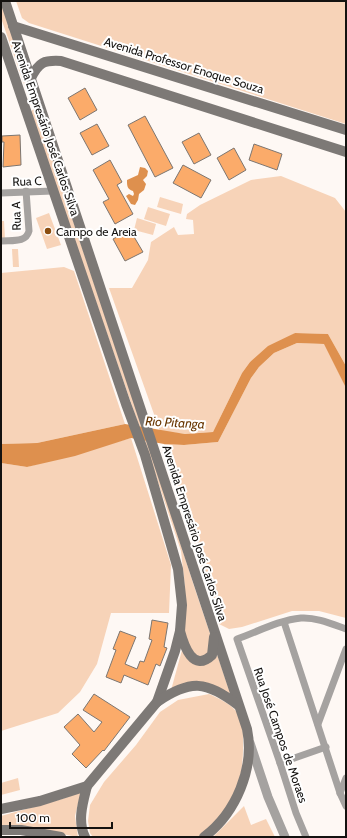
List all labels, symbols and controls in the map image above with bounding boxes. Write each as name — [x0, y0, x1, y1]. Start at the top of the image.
street label: Avenida Professor Enoque Souza — [102, 34, 266, 97]
street label: Avenida Empresário José Carlos Silva — [9, 38, 83, 218]
street label: Rua C — [12, 173, 42, 189]
street label: Rua A — [8, 201, 24, 231]
place label: Campo de Areia — [56, 224, 137, 239]
marker: Campo de Areia — [43, 226, 53, 236]
water label: Rio Pitanga — [145, 412, 205, 432]
street label: Avenida Empresário José Carlos Silva — [159, 443, 231, 623]
street label: Rua José Campos de Moraes — [251, 665, 311, 805]
scale bar — [10, 804, 112, 830]
text: 100 m — [16, 810, 50, 825]

